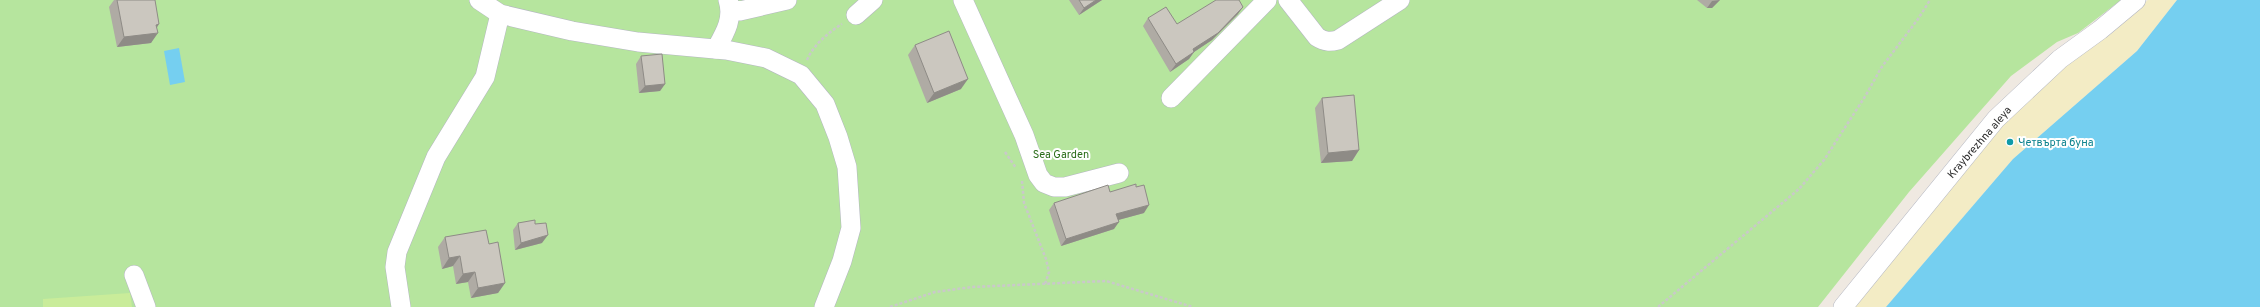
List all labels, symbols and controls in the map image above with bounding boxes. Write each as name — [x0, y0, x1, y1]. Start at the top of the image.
street label: Kraybrezhna aleya — [1945, 104, 2015, 182]
place label: Четвърта буна — [2018, 136, 2094, 150]
marker: Четвърта буна — [2005, 137, 2015, 147]
park label: Sea Garden — [1033, 148, 1089, 162]

